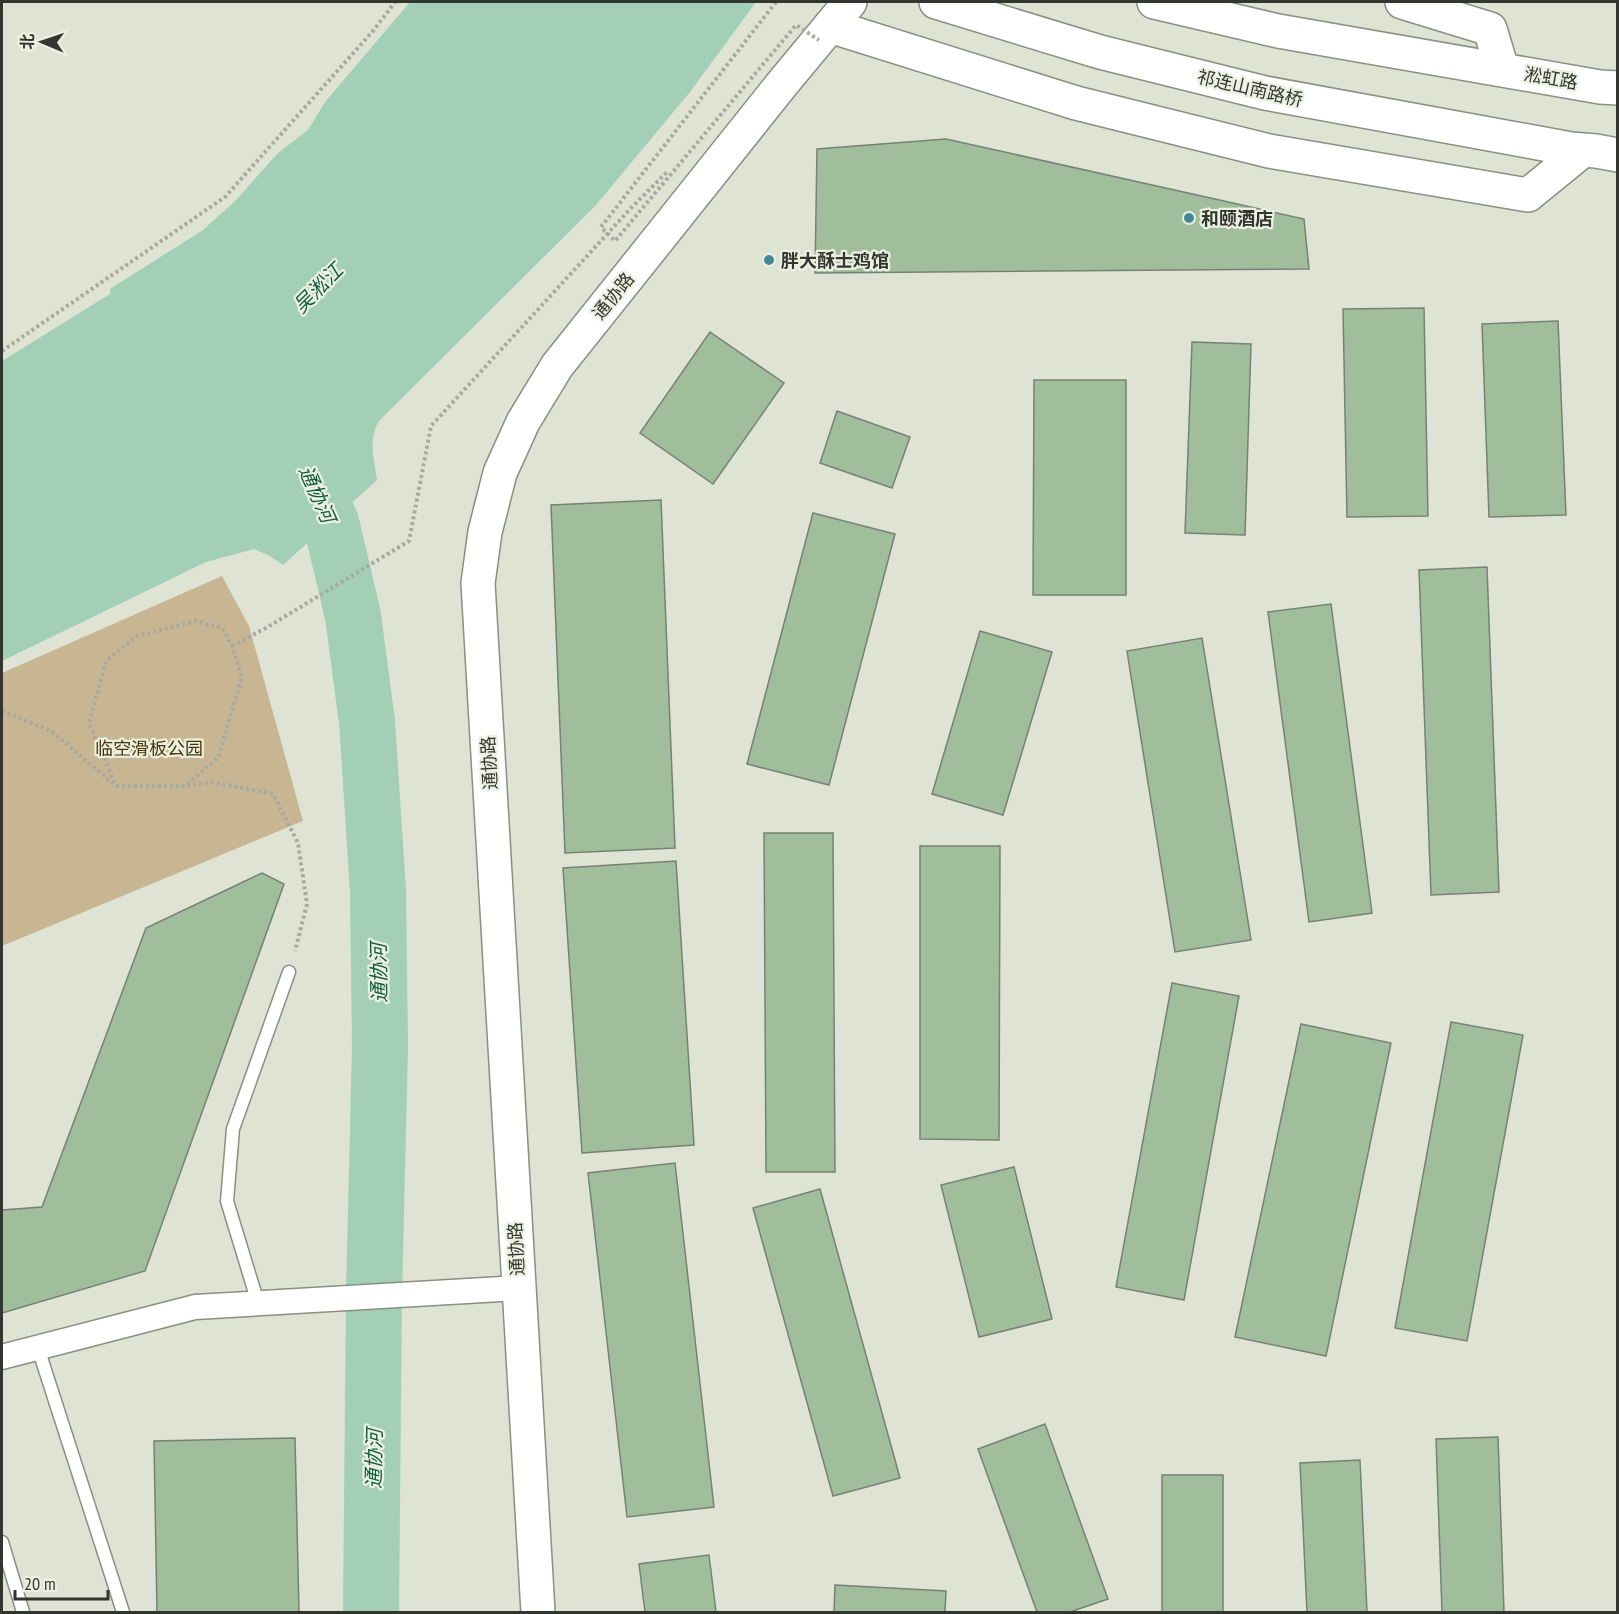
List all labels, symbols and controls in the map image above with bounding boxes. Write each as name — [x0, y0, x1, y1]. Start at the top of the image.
north arrow — [12, 12, 72, 72]
text: 北 — [17, 33, 37, 50]
street label: 淞虹路 — [1522, 62, 1580, 94]
street label: 祁连山南路桥 — [1195, 65, 1305, 111]
place label: 和颐酒店 — [1201, 207, 1273, 230]
marker: 和颐酒店 — [1182, 211, 1196, 225]
place label: 胖大酥士鸡馆 — [781, 249, 889, 272]
marker: 胖大酥士鸡馆 — [762, 253, 776, 267]
water label: 吴淞江 — [288, 256, 350, 318]
street label: 通协路 — [587, 268, 639, 324]
water label: 通协河 — [293, 461, 343, 530]
street label: 通协路 — [476, 735, 502, 791]
park label: 临空滑板公园 — [95, 737, 203, 760]
water label: 通协河 — [365, 939, 393, 1003]
street label: 通协路 — [503, 1221, 529, 1277]
water label: 通协河 — [360, 1425, 388, 1489]
scale bar — [15, 1563, 108, 1601]
text: 20 m — [24, 1572, 56, 1595]

